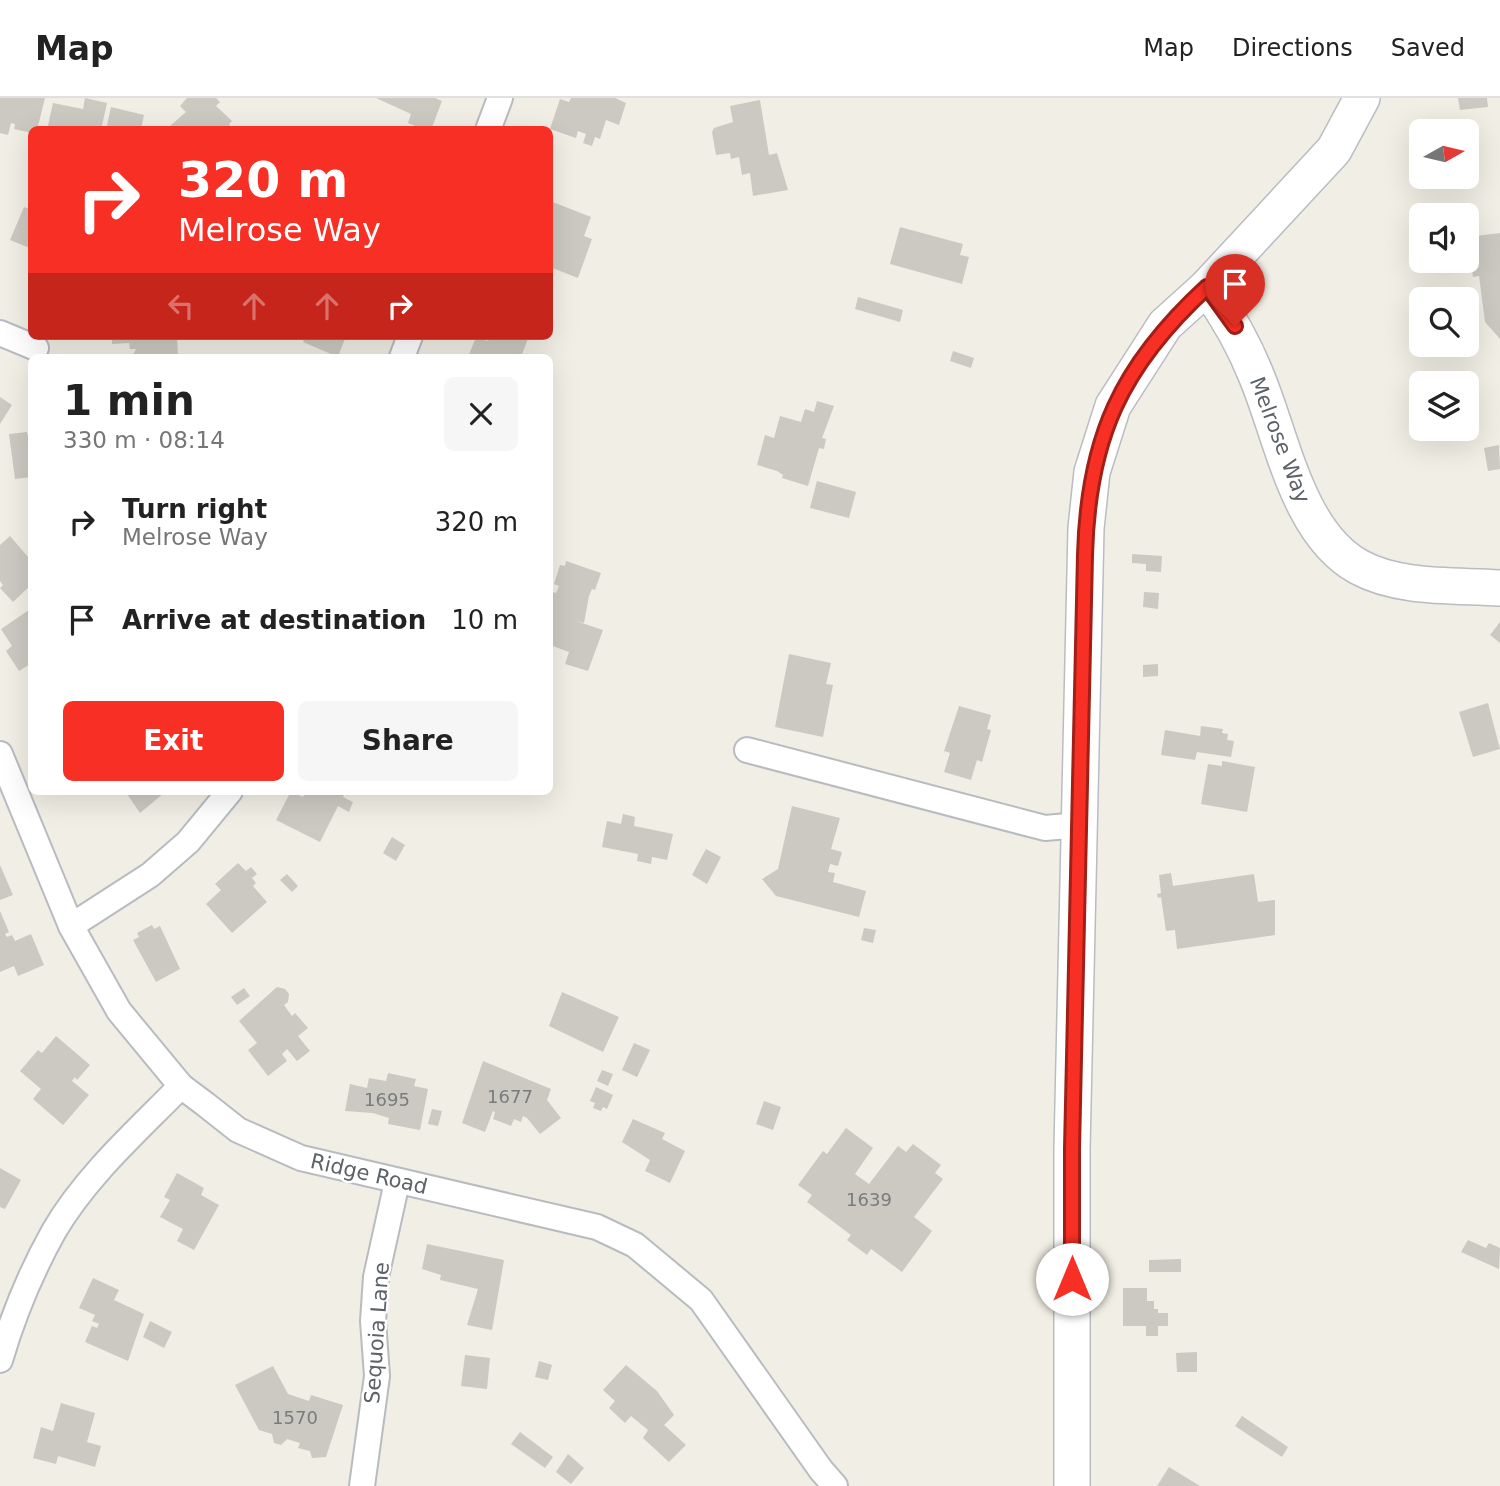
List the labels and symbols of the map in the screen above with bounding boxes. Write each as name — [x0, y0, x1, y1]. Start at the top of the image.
north arrow — [1409, 119, 1479, 189]
pin — [1205, 254, 1265, 326]
street label: Melrose Way — [1245, 374, 1315, 506]
house number: 1677 — [487, 1086, 533, 1107]
house number: 1695 — [364, 1089, 410, 1110]
street label: Ridge Road — [308, 1149, 430, 1199]
house number: 1639 — [846, 1189, 892, 1210]
position arrow — [1035, 1242, 1109, 1316]
street label: Sequoia Lane — [360, 1261, 394, 1405]
house number: 1570 — [272, 1407, 318, 1428]

